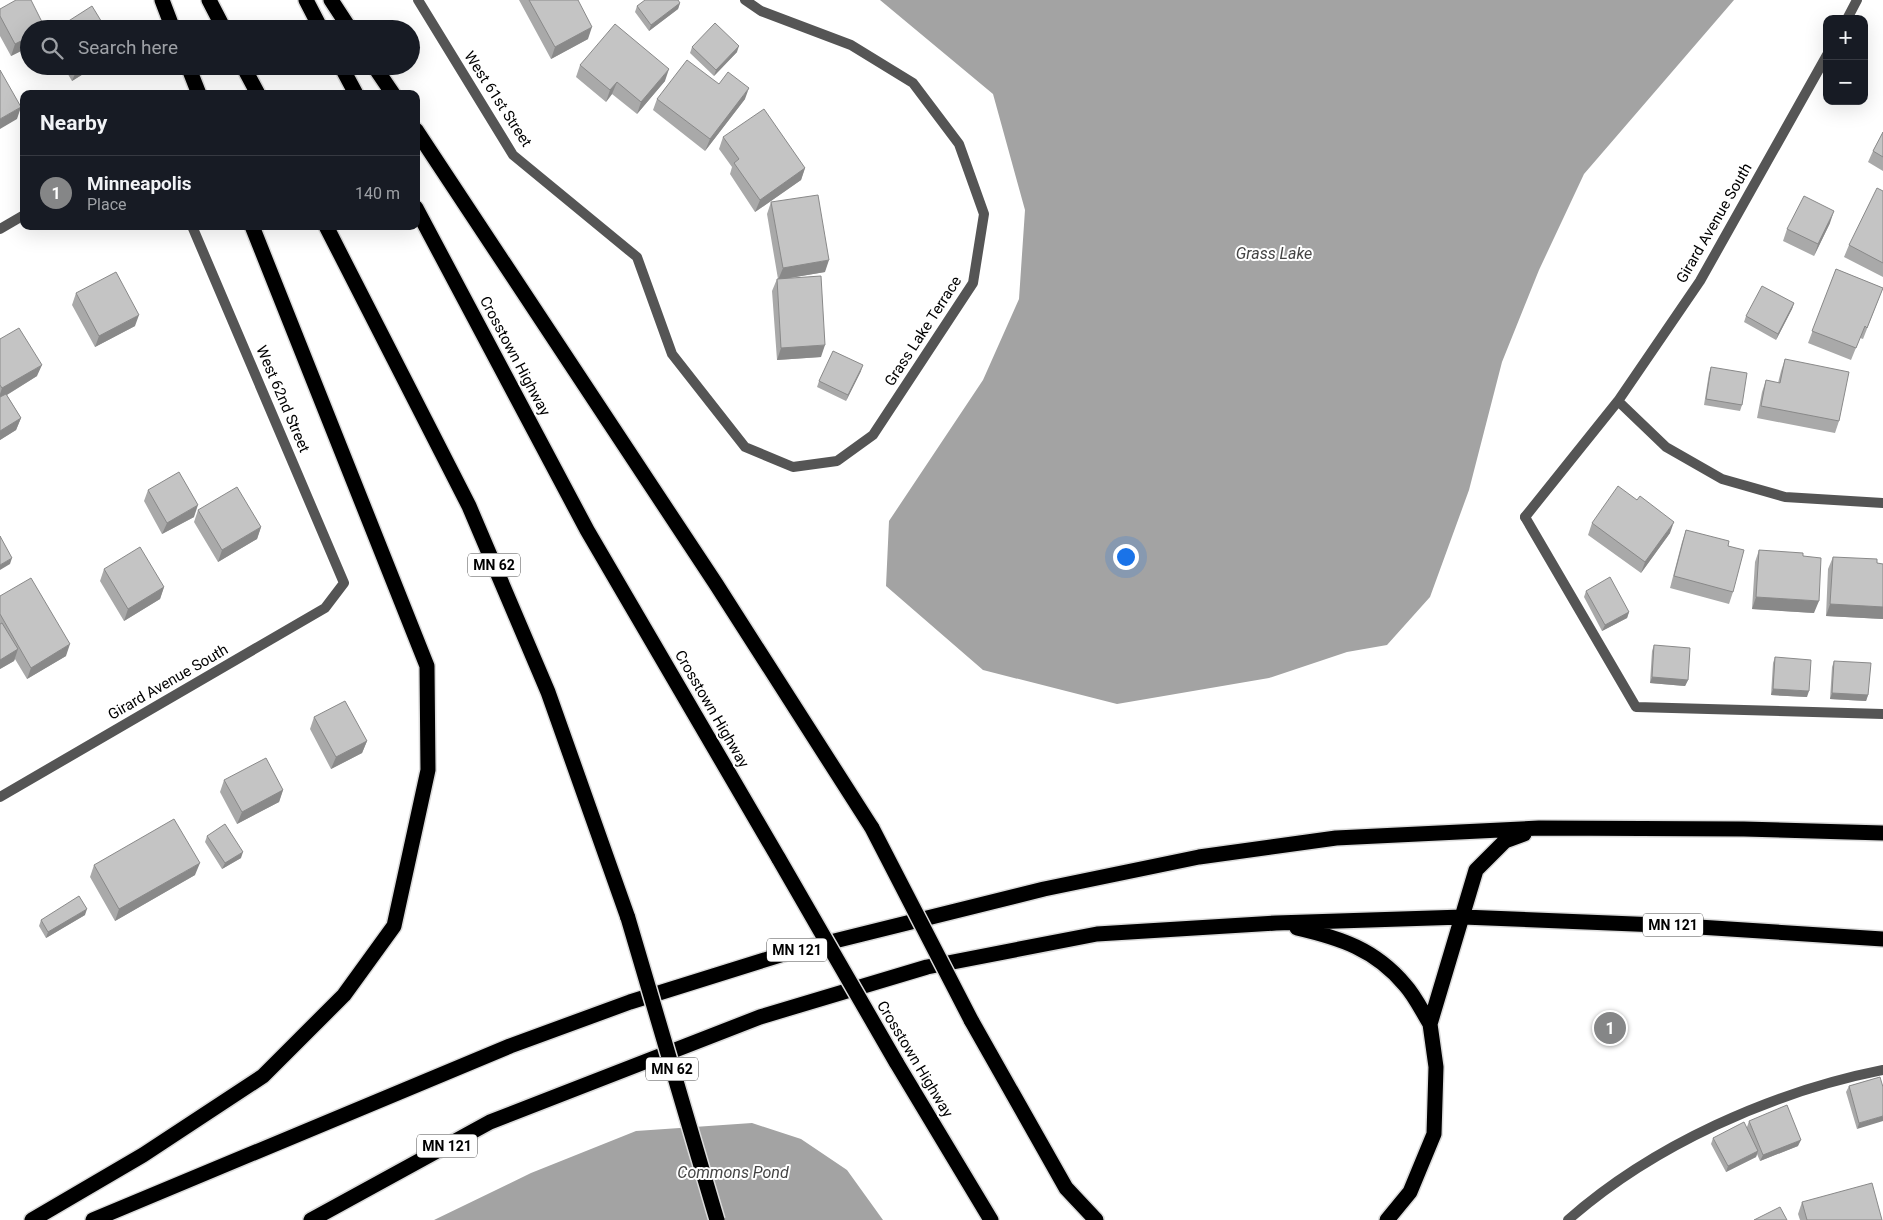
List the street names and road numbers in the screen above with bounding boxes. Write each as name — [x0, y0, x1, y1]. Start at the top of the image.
street label: West 61st Street — [460, 48, 536, 150]
street label: Girard Avenue South — [1672, 160, 1756, 286]
street label: Grass Lake Terrace — [881, 273, 965, 389]
street label: Crosstown Highway — [476, 293, 554, 419]
street label: West 62nd Street — [252, 343, 314, 455]
road number: MN 62 — [468, 554, 520, 576]
street label: Girard Avenue South — [105, 640, 231, 724]
street label: Crosstown Highway — [671, 647, 753, 771]
road number: MN 121 — [1643, 914, 1703, 936]
road number: MN 121 — [767, 938, 827, 962]
street label: Crosstown Highway — [873, 997, 957, 1121]
road number: MN 62 — [646, 1058, 698, 1080]
road number: MN 121 — [417, 1134, 477, 1158]

